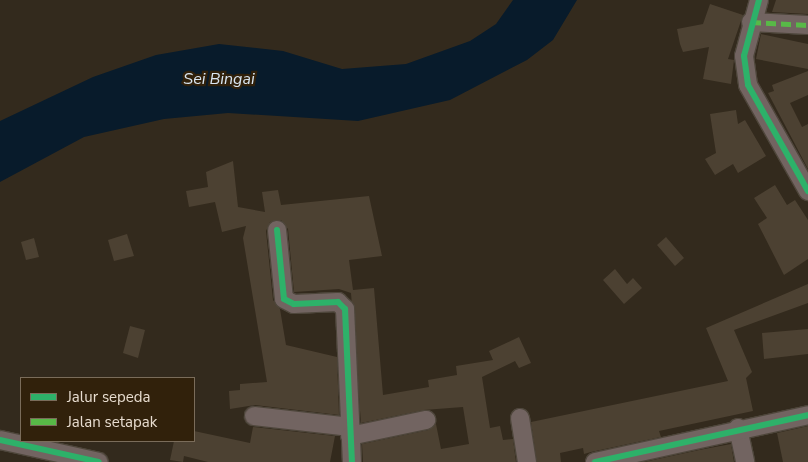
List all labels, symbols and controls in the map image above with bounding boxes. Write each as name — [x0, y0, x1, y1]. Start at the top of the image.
water label: Sei Bingai — [183, 69, 255, 89]
legend — [20, 377, 195, 442]
text: Jalur sepeda — [67, 387, 151, 407]
text: Jalan setapak — [67, 412, 157, 432]

